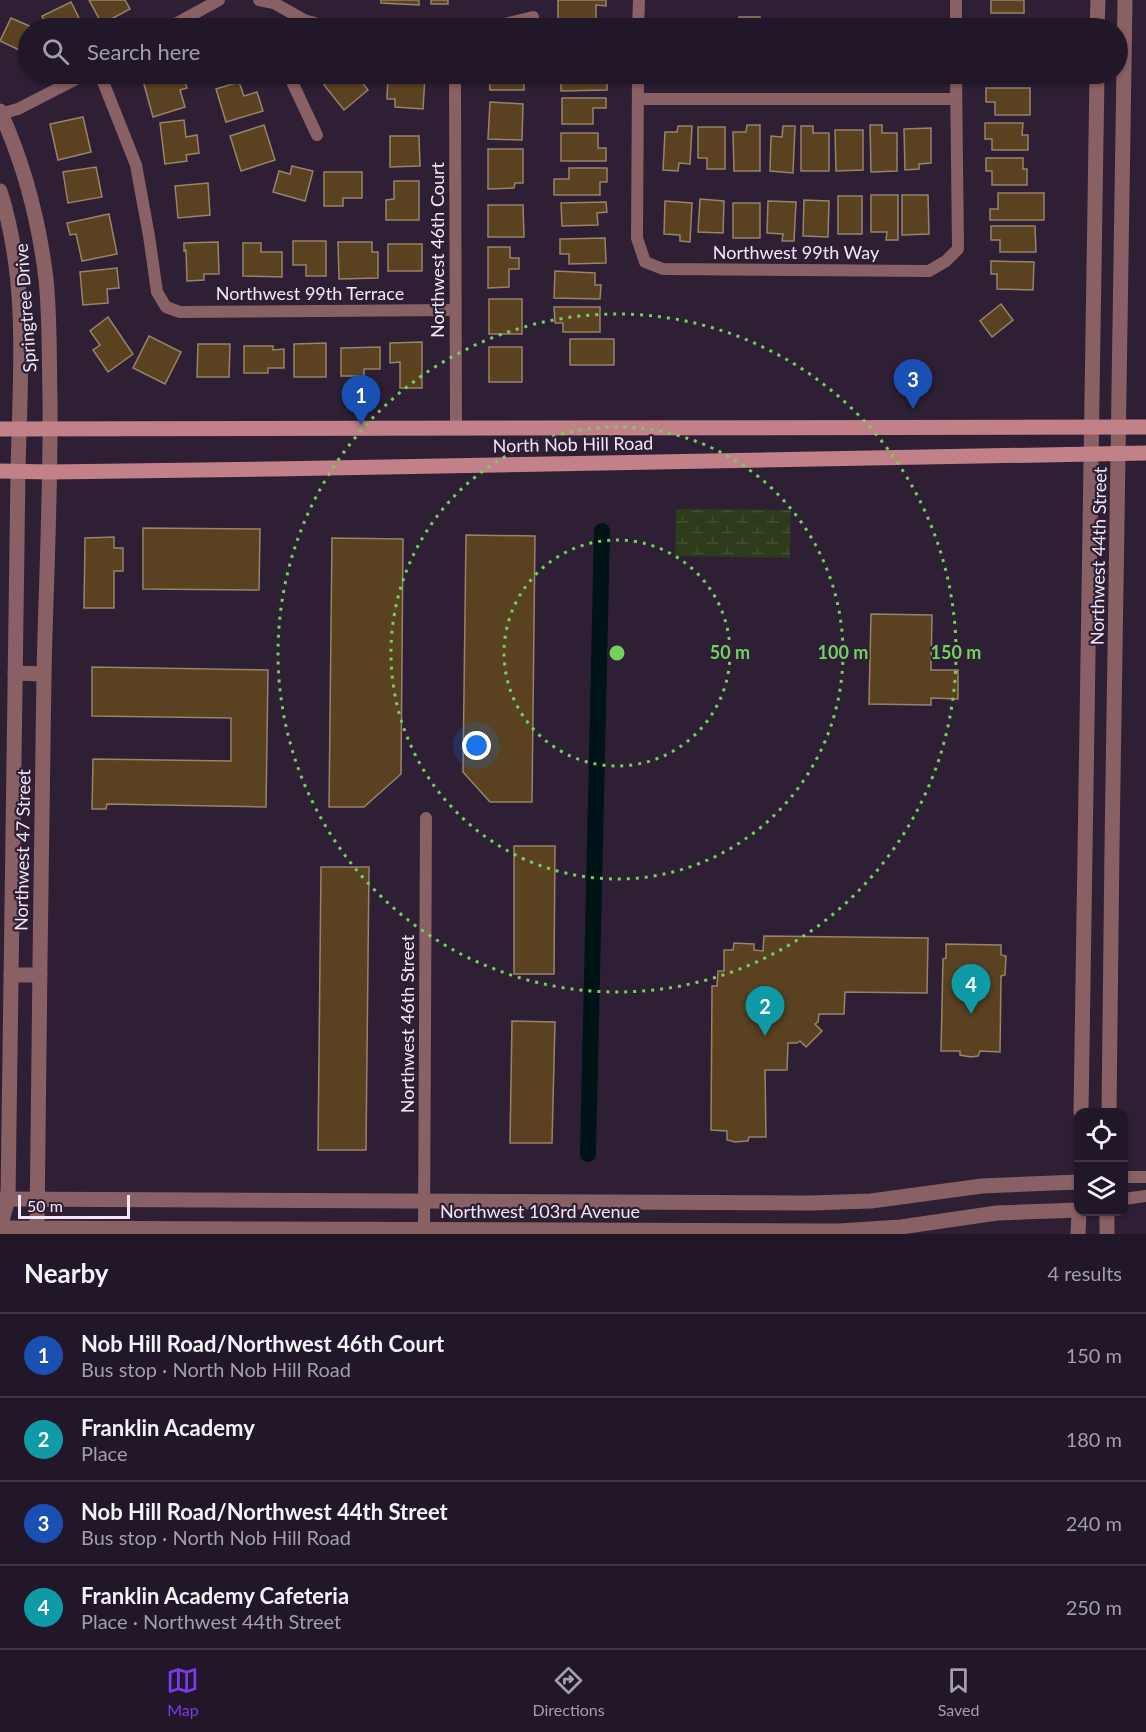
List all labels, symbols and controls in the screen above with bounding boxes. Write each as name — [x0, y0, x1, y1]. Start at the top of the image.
search box — [18, 18, 1128, 84]
icon: search — [39, 35, 72, 68]
text: Search here — [87, 38, 200, 65]
street label: Northwest 46th Court — [426, 161, 448, 338]
street label: Northwest 99th Way — [713, 241, 880, 263]
street label: Springtree Drive — [10, 243, 40, 373]
street label: Northwest 99th Terrace — [216, 282, 404, 304]
pin: 3 — [894, 360, 932, 409]
pin: 1 — [342, 376, 380, 425]
street label: North Nob Hill Road — [492, 432, 654, 456]
street label: Northwest 44th Street — [1085, 466, 1111, 645]
text: 50 m — [710, 641, 750, 663]
text: 100 m — [818, 641, 868, 663]
text: 150 m — [931, 641, 981, 663]
centre of rings — [607, 643, 627, 663]
your location — [462, 731, 491, 760]
street label: Northwest 47 Street — [10, 768, 34, 931]
street label: Northwest 46th Street — [396, 934, 418, 1113]
pin: 4 — [952, 964, 990, 1014]
pin: 2 — [746, 986, 784, 1036]
map controls — [1074, 1108, 1128, 1216]
button: locate — [1074, 1108, 1128, 1162]
button: layers — [1074, 1162, 1128, 1216]
scale bar — [18, 1192, 130, 1220]
text: 50 m — [27, 1196, 63, 1215]
street label: Northwest 103rd Avenue — [440, 1200, 640, 1222]
text: Nearby — [24, 1257, 109, 1289]
text: 4 results — [1047, 1261, 1122, 1285]
text: Nob Hill Road/Northwest 46th Court — [81, 1330, 444, 1357]
text: 1 — [38, 1343, 49, 1367]
text: 150 m — [1066, 1343, 1122, 1367]
text: Bus stop · North Nob Hill Road — [81, 1357, 351, 1381]
text: Franklin Academy — [81, 1414, 255, 1441]
text: 2 — [38, 1427, 49, 1451]
text: 180 m — [1066, 1427, 1122, 1451]
text: Place — [81, 1441, 128, 1465]
text: Nob Hill Road/Northwest 44th Street — [81, 1498, 448, 1525]
text: 3 — [38, 1511, 49, 1535]
text: 240 m — [1066, 1511, 1122, 1535]
text: Bus stop · North Nob Hill Road — [81, 1525, 351, 1549]
text: Franklin Academy Cafeteria — [81, 1582, 349, 1609]
text: 4 — [38, 1595, 49, 1619]
text: 250 m — [1066, 1595, 1122, 1619]
text: Place · Northwest 44th Street — [81, 1609, 341, 1633]
tab: Map — [166, 1664, 199, 1719]
tab: Directions — [532, 1664, 605, 1719]
tab: Saved — [938, 1664, 979, 1719]

